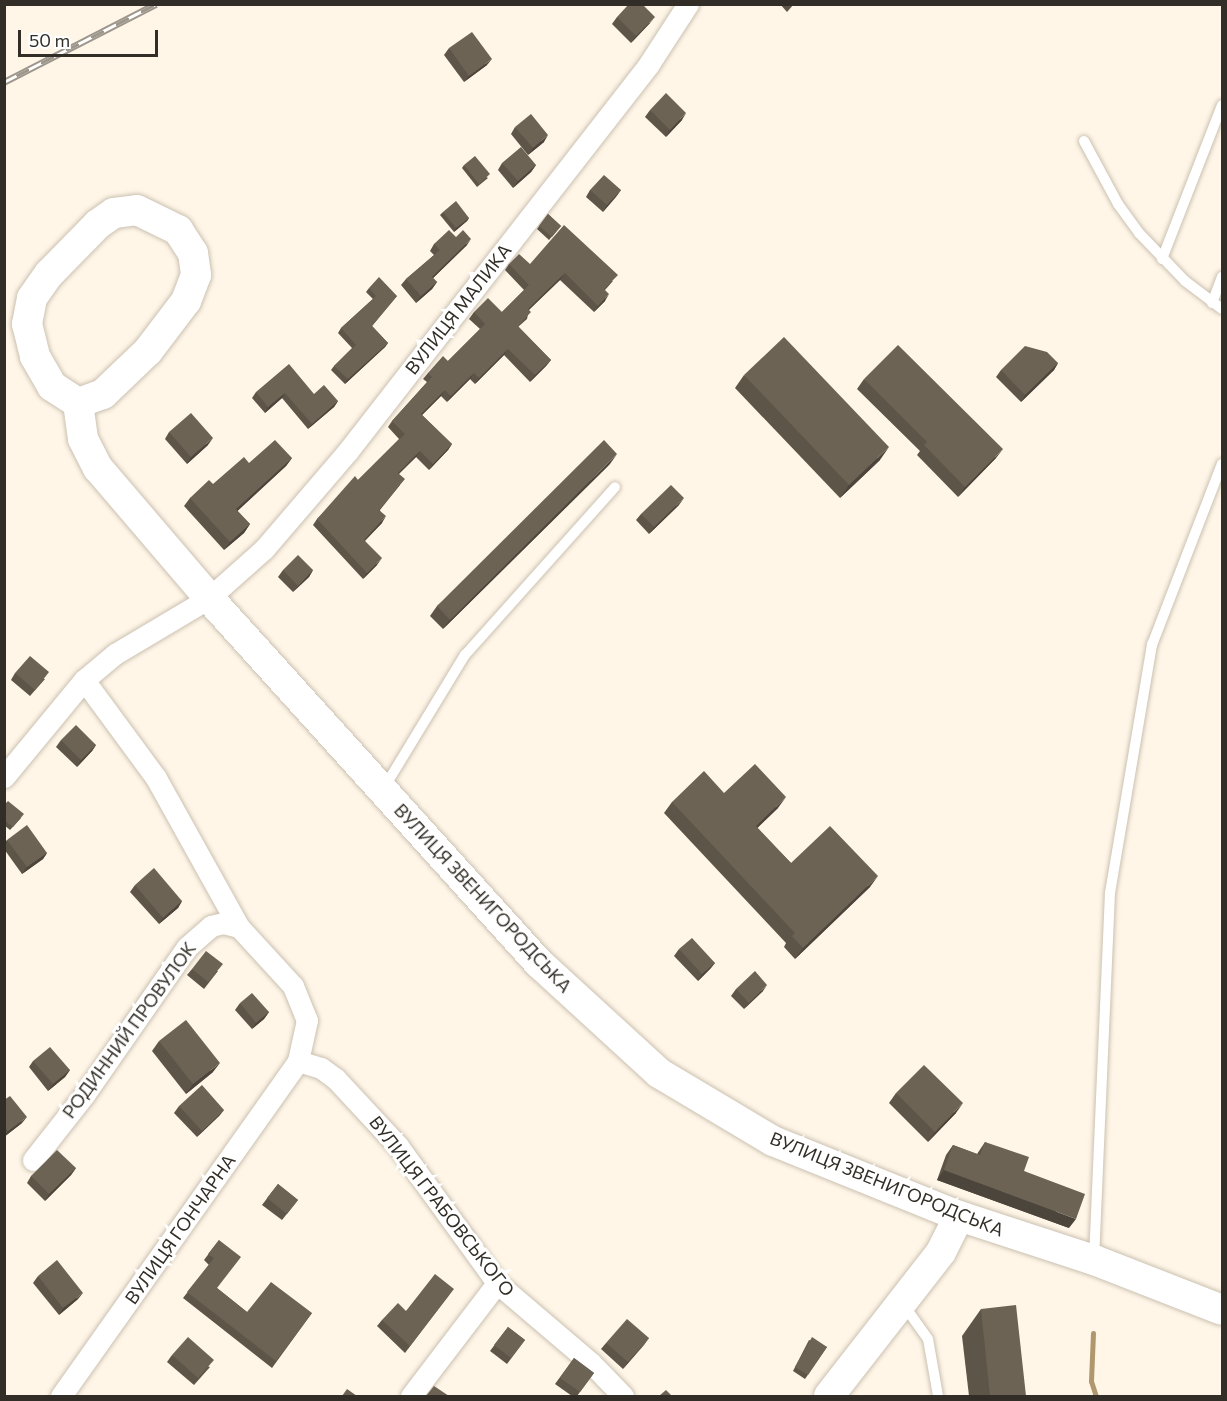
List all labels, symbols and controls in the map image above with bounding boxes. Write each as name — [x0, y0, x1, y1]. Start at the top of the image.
scale bar — [21, 18, 160, 56]
text: 50 m — [29, 29, 70, 51]
street label: ВУЛИЦЯ МАЛИКА — [400, 240, 516, 378]
street label: ВУЛИЦЯ ЗВЕНИГОРОДСЬКА — [390, 799, 576, 997]
street label: РОДИННИЙ ПРОВУЛОК — [58, 938, 200, 1122]
street label: ВУЛИЦЯ ГРАБОВСЬКОГО — [365, 1112, 519, 1300]
street label: ВУЛИЦЯ ЗВЕНИГОРОДСЬКА — [767, 1127, 1007, 1241]
street label: ВУЛИЦЯ ГОНЧАРНА — [120, 1150, 240, 1308]

